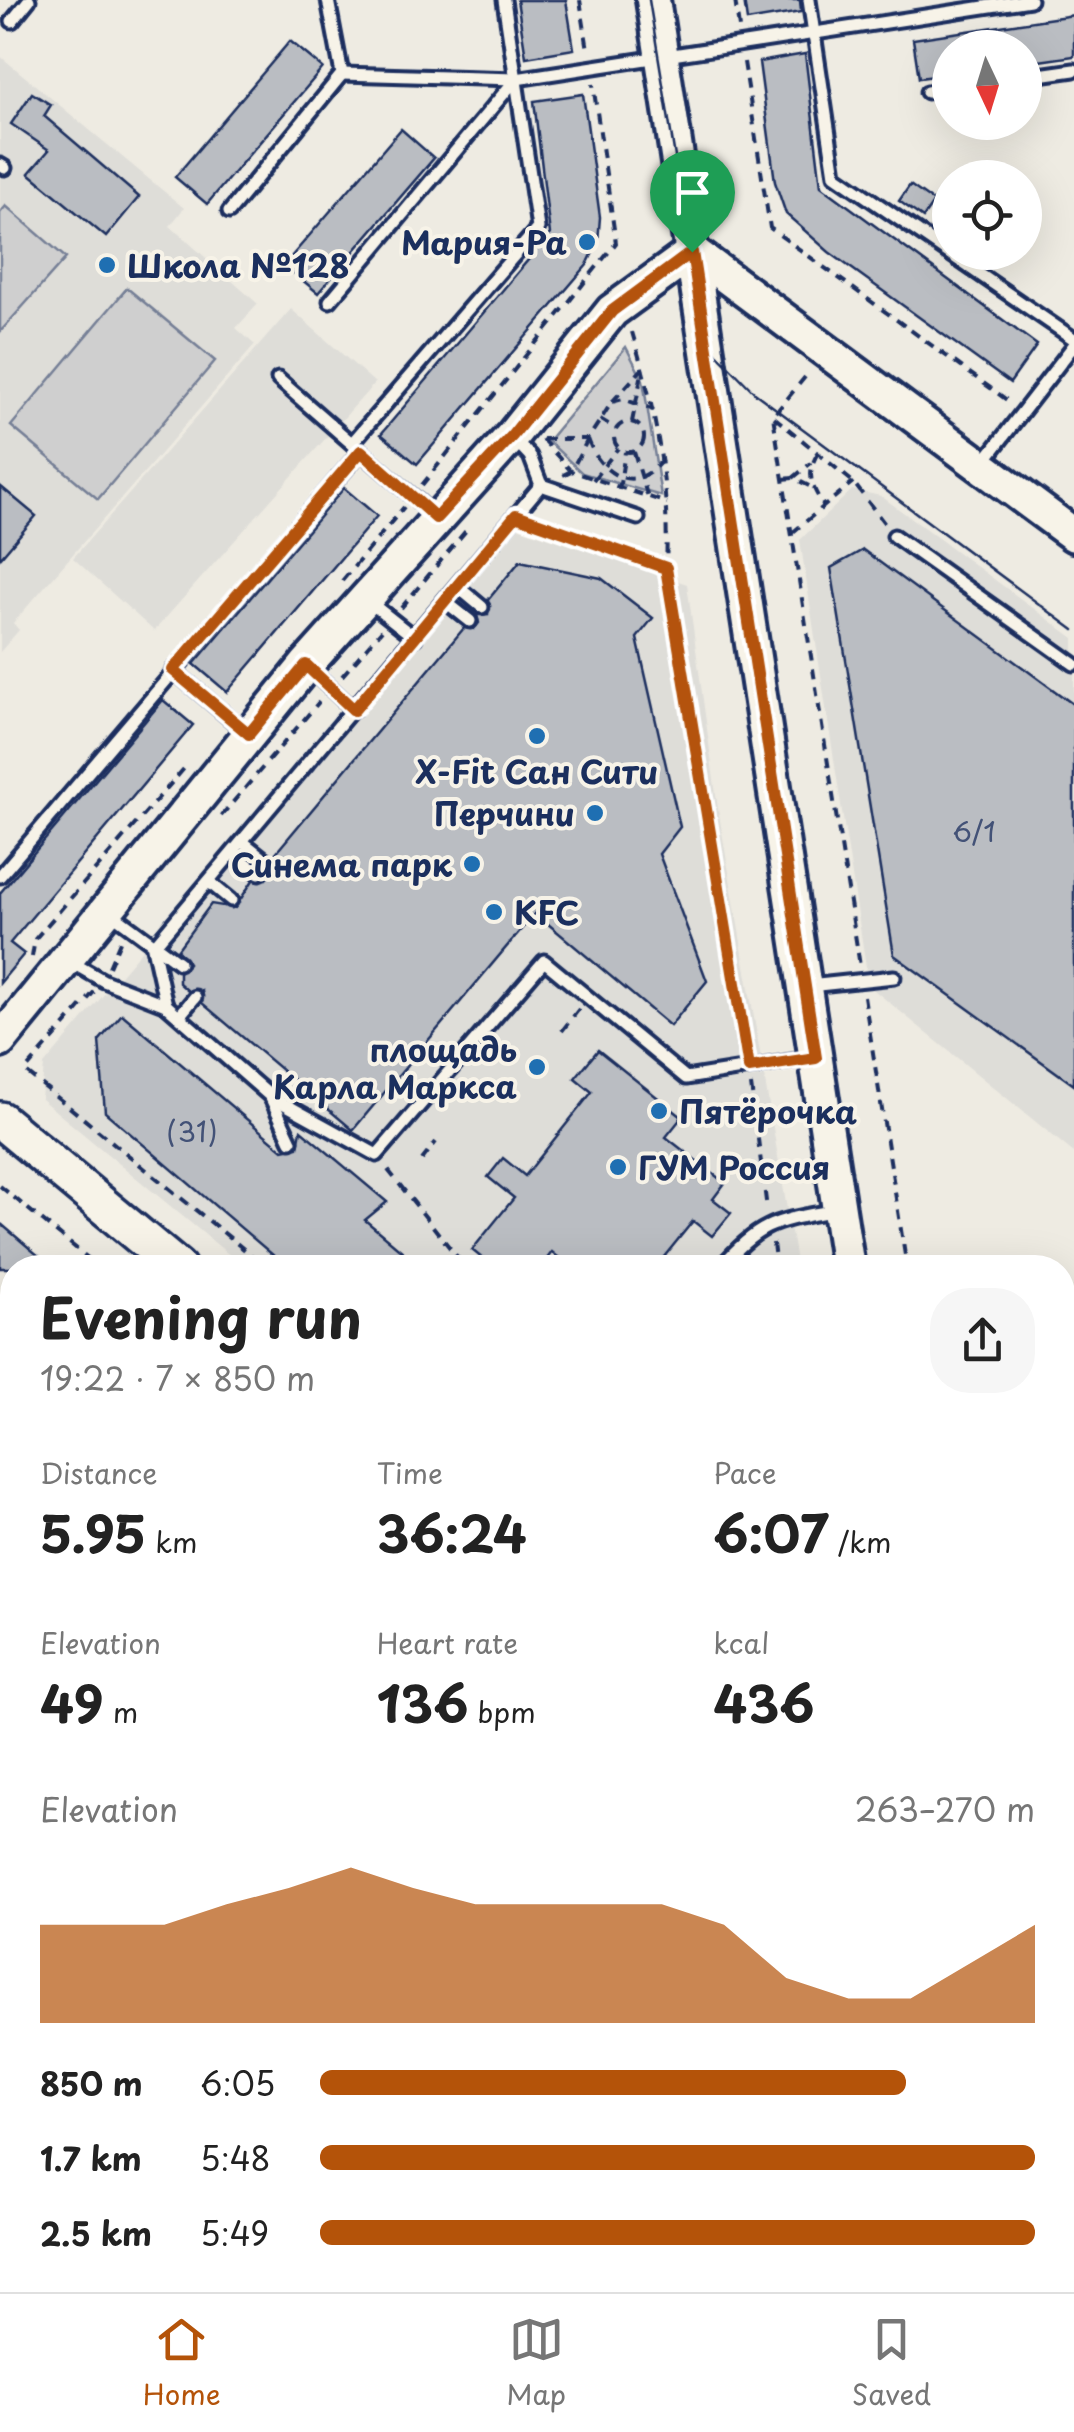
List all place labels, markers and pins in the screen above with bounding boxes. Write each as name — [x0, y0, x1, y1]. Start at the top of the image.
pin — [650, 150, 735, 253]
place label: Мария-Ра — [401, 218, 567, 266]
marker: Мария-Ра — [576, 231, 598, 253]
place label: Школа №128 — [127, 241, 350, 289]
marker: Школа №128 — [96, 254, 118, 276]
marker: X-Fit Сан Сити — [526, 725, 548, 747]
place label: X-Fit Сан Сити — [415, 747, 658, 795]
place label: Перчини — [434, 789, 575, 837]
marker: Перчини — [584, 802, 606, 824]
place label: Синема парк — [231, 840, 453, 888]
marker: Синема парк — [461, 853, 483, 875]
place label: KFC — [514, 888, 579, 936]
marker: KFC — [483, 901, 505, 923]
place label: площадь Карла Маркса — [273, 1025, 517, 1110]
marker: площадь Карла Маркса — [526, 1056, 548, 1078]
place label: Пятёрочка — [679, 1087, 857, 1135]
marker: Пятёрочка — [648, 1100, 670, 1122]
place label: ГУМ Россия — [638, 1143, 830, 1191]
marker: ГУМ Россия — [607, 1156, 629, 1178]

